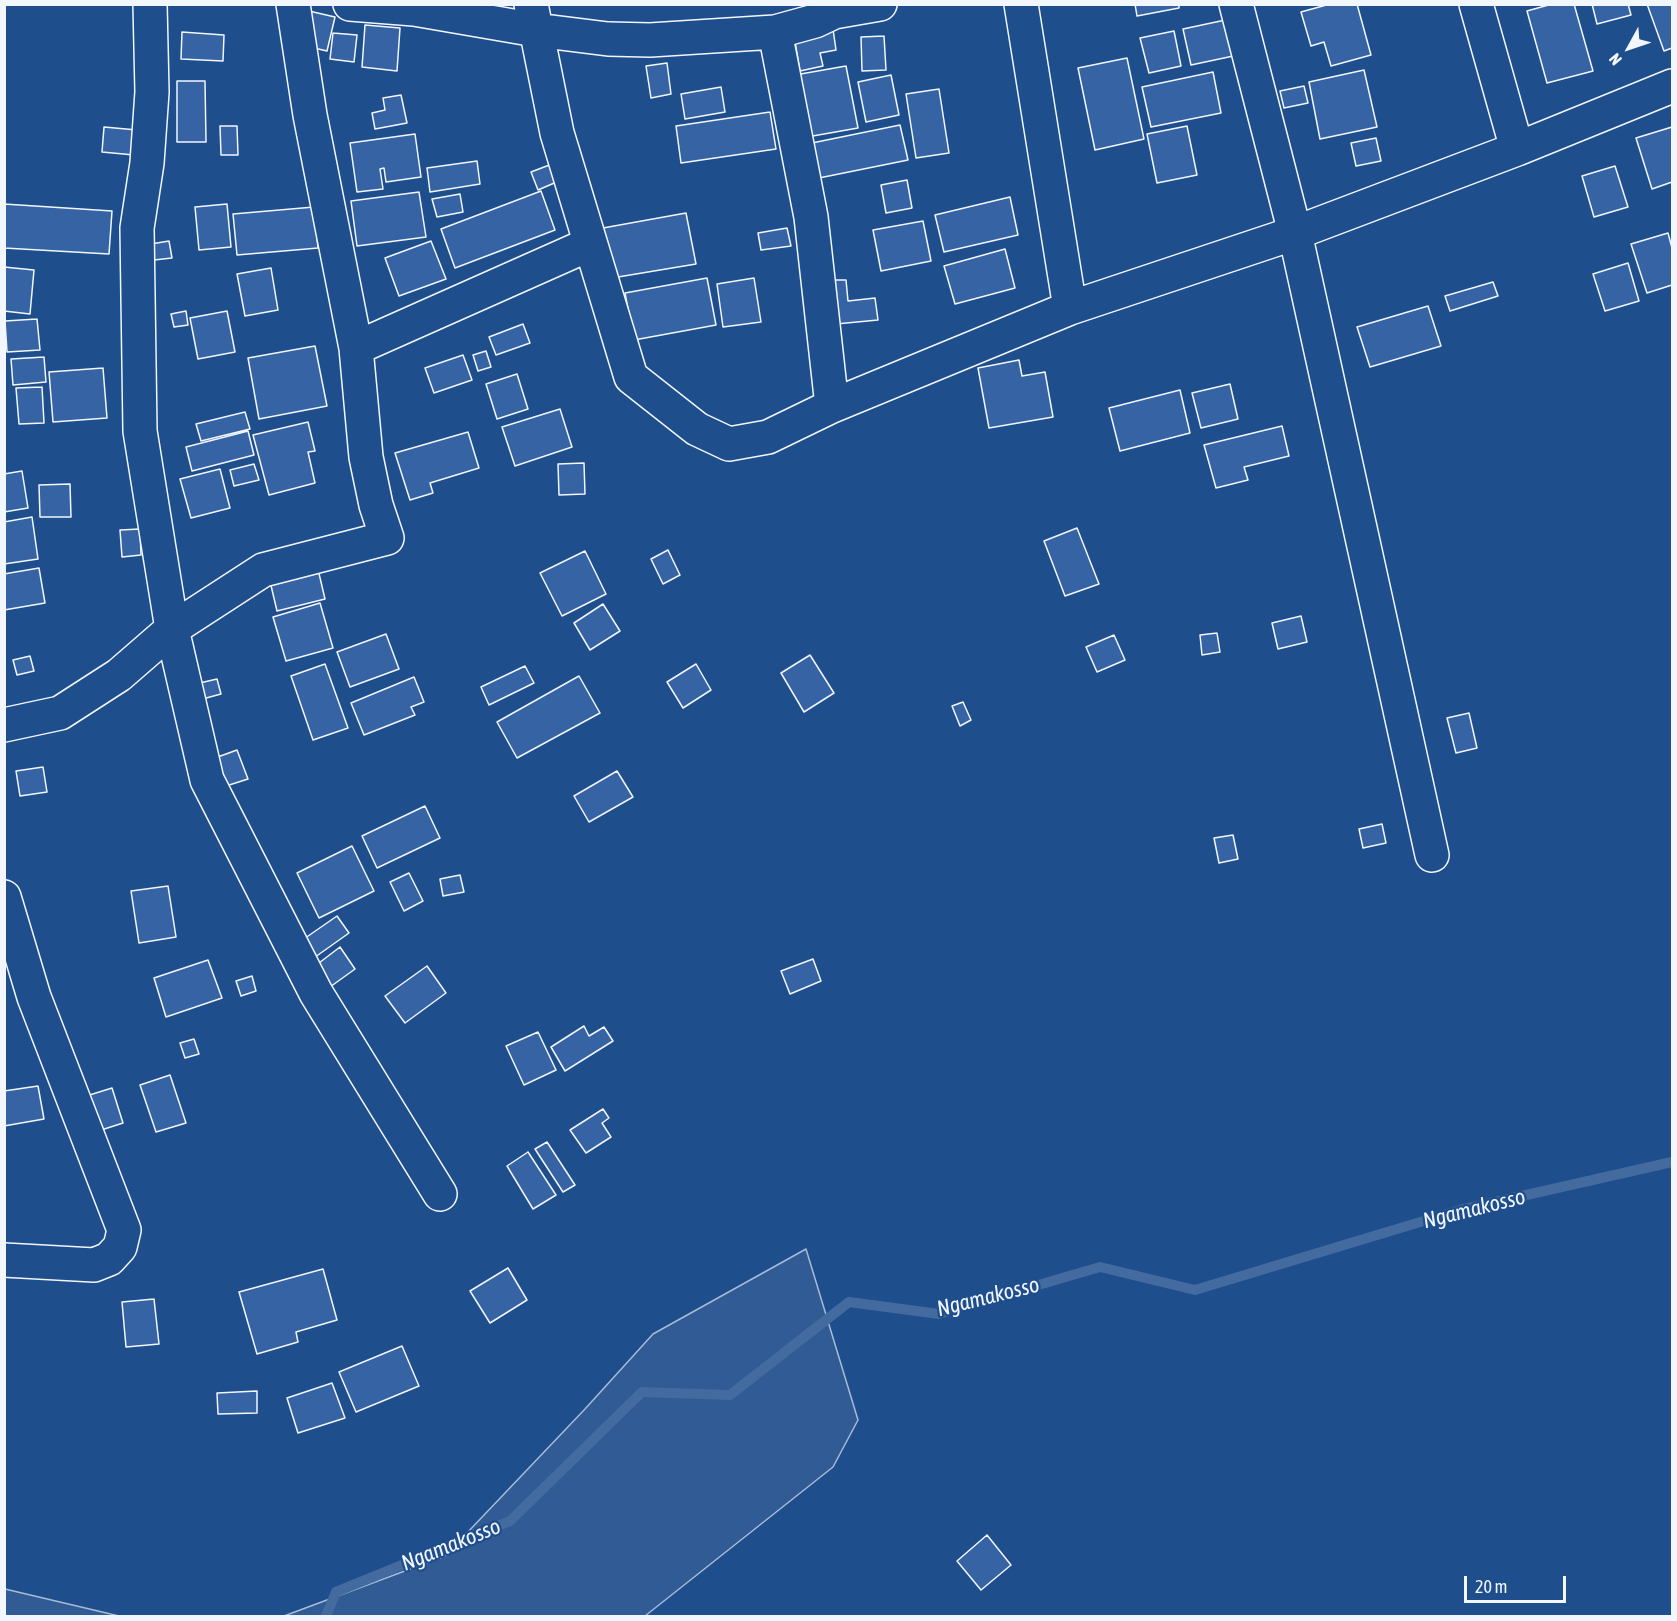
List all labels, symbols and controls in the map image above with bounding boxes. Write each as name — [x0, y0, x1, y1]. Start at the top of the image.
north arrow — [1599, 18, 1659, 78]
text: N — [1605, 50, 1625, 69]
water label: Ngamakosso — [1420, 1184, 1528, 1234]
water label: Ngamakosso — [934, 1272, 1042, 1322]
water label: Ngamakosso — [398, 1513, 504, 1577]
scale bar — [1467, 1564, 1569, 1602]
text: 20 m — [1475, 1576, 1507, 1597]

